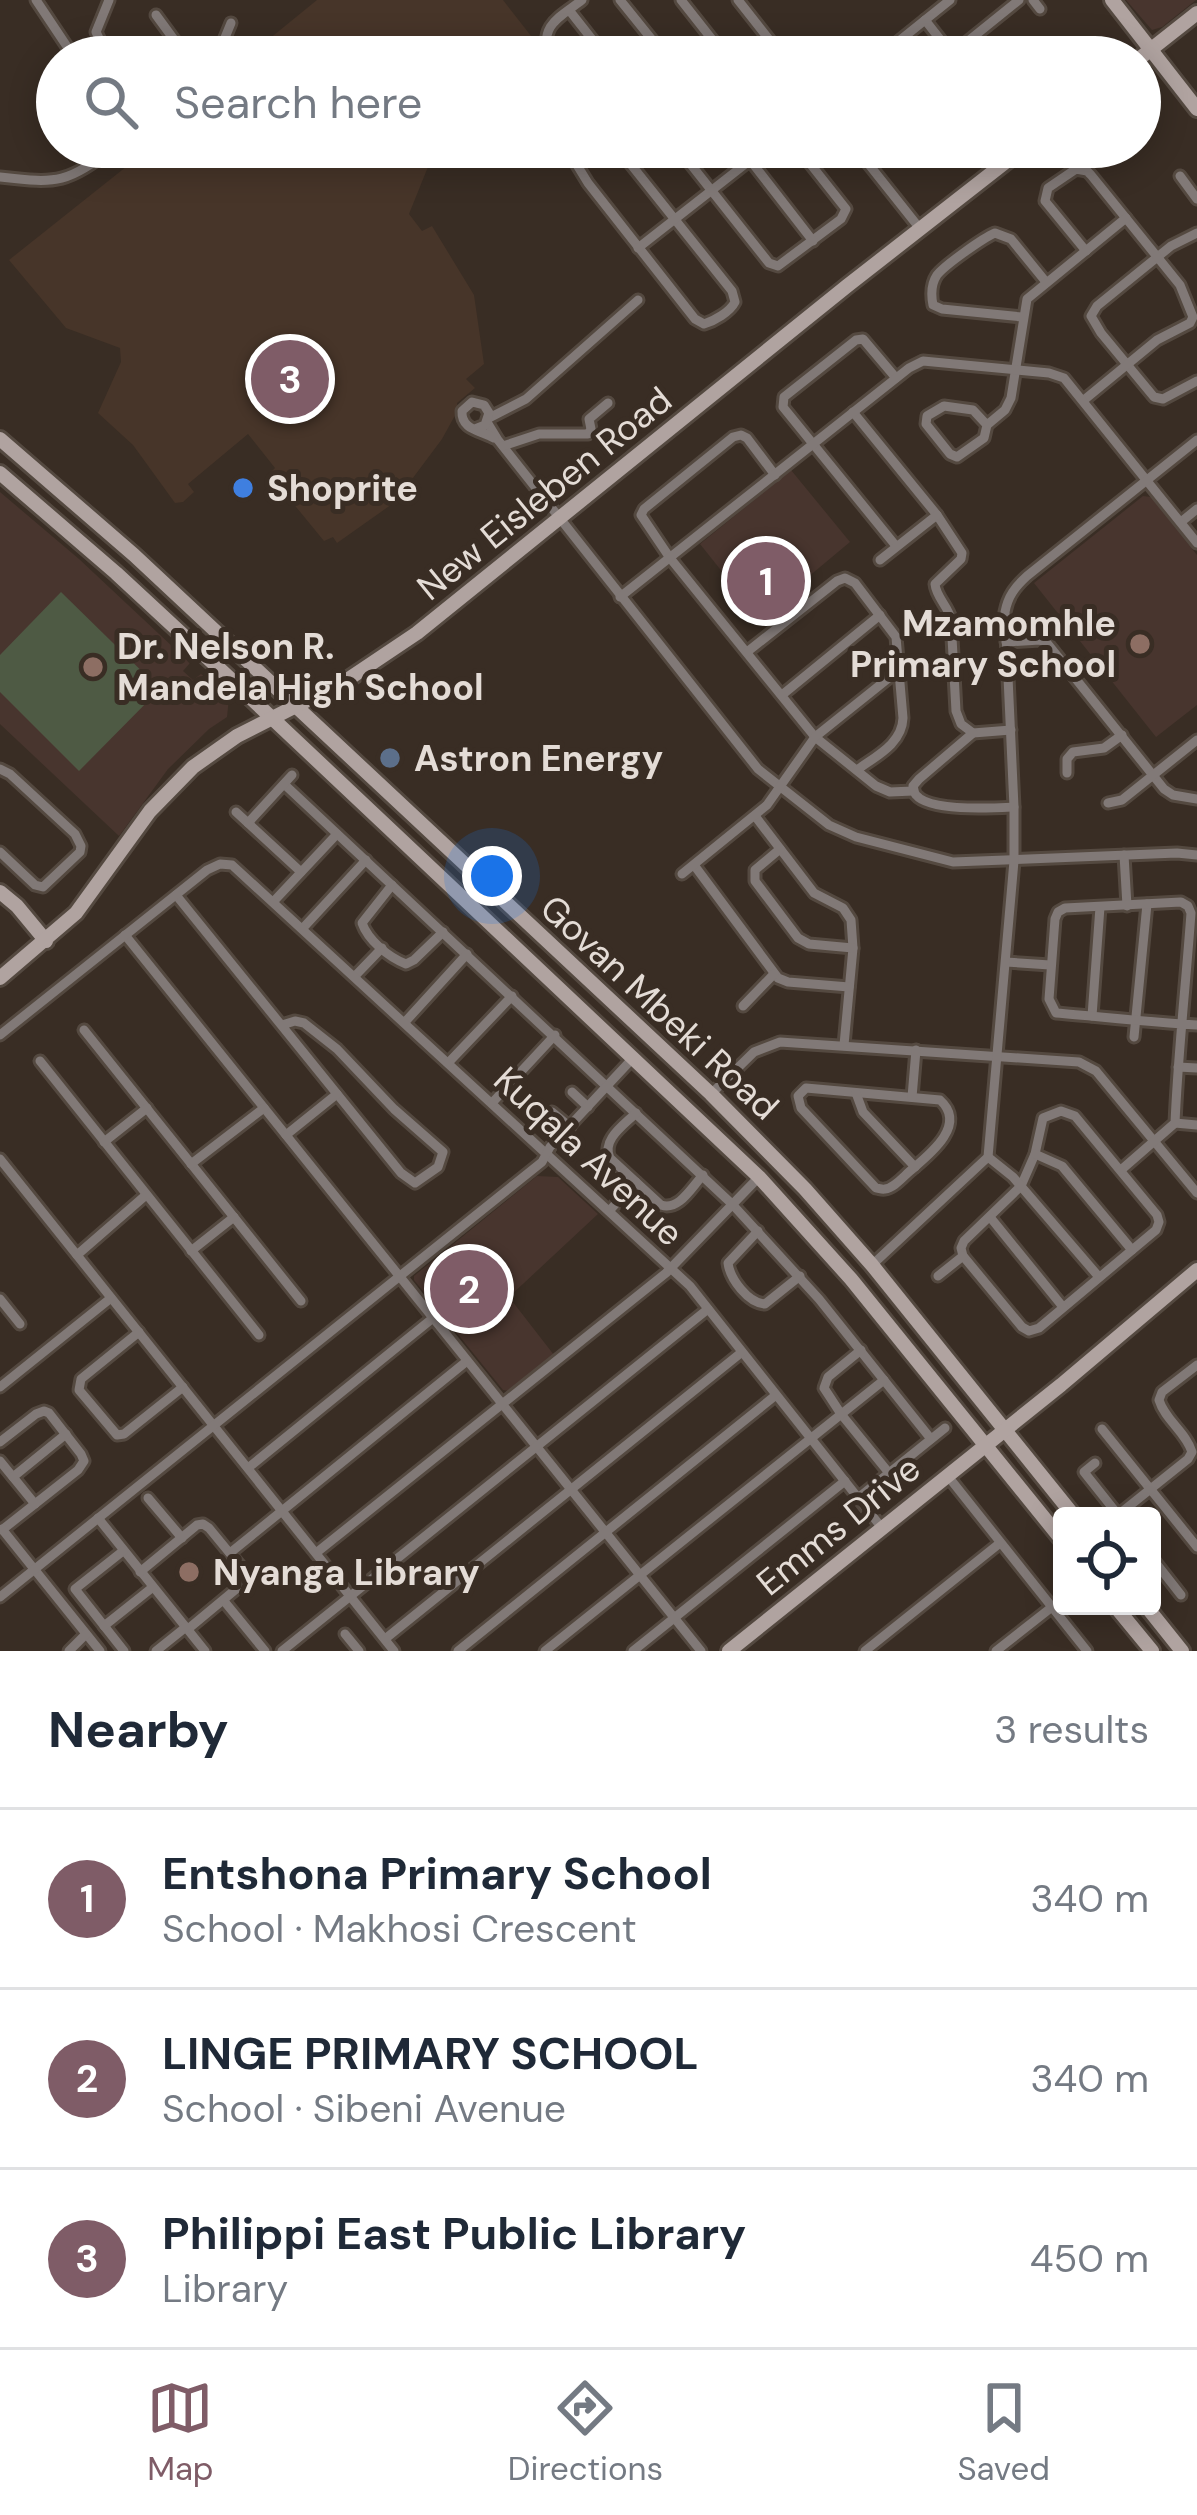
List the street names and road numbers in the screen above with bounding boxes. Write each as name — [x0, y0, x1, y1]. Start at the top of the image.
street label: New Eisleben Road — [407, 376, 681, 611]
street label: Govan Mbeki Road — [531, 885, 789, 1130]
street label: Kuqala Avenue — [484, 1056, 693, 1256]
street label: Emms Drive — [747, 1445, 930, 1606]

